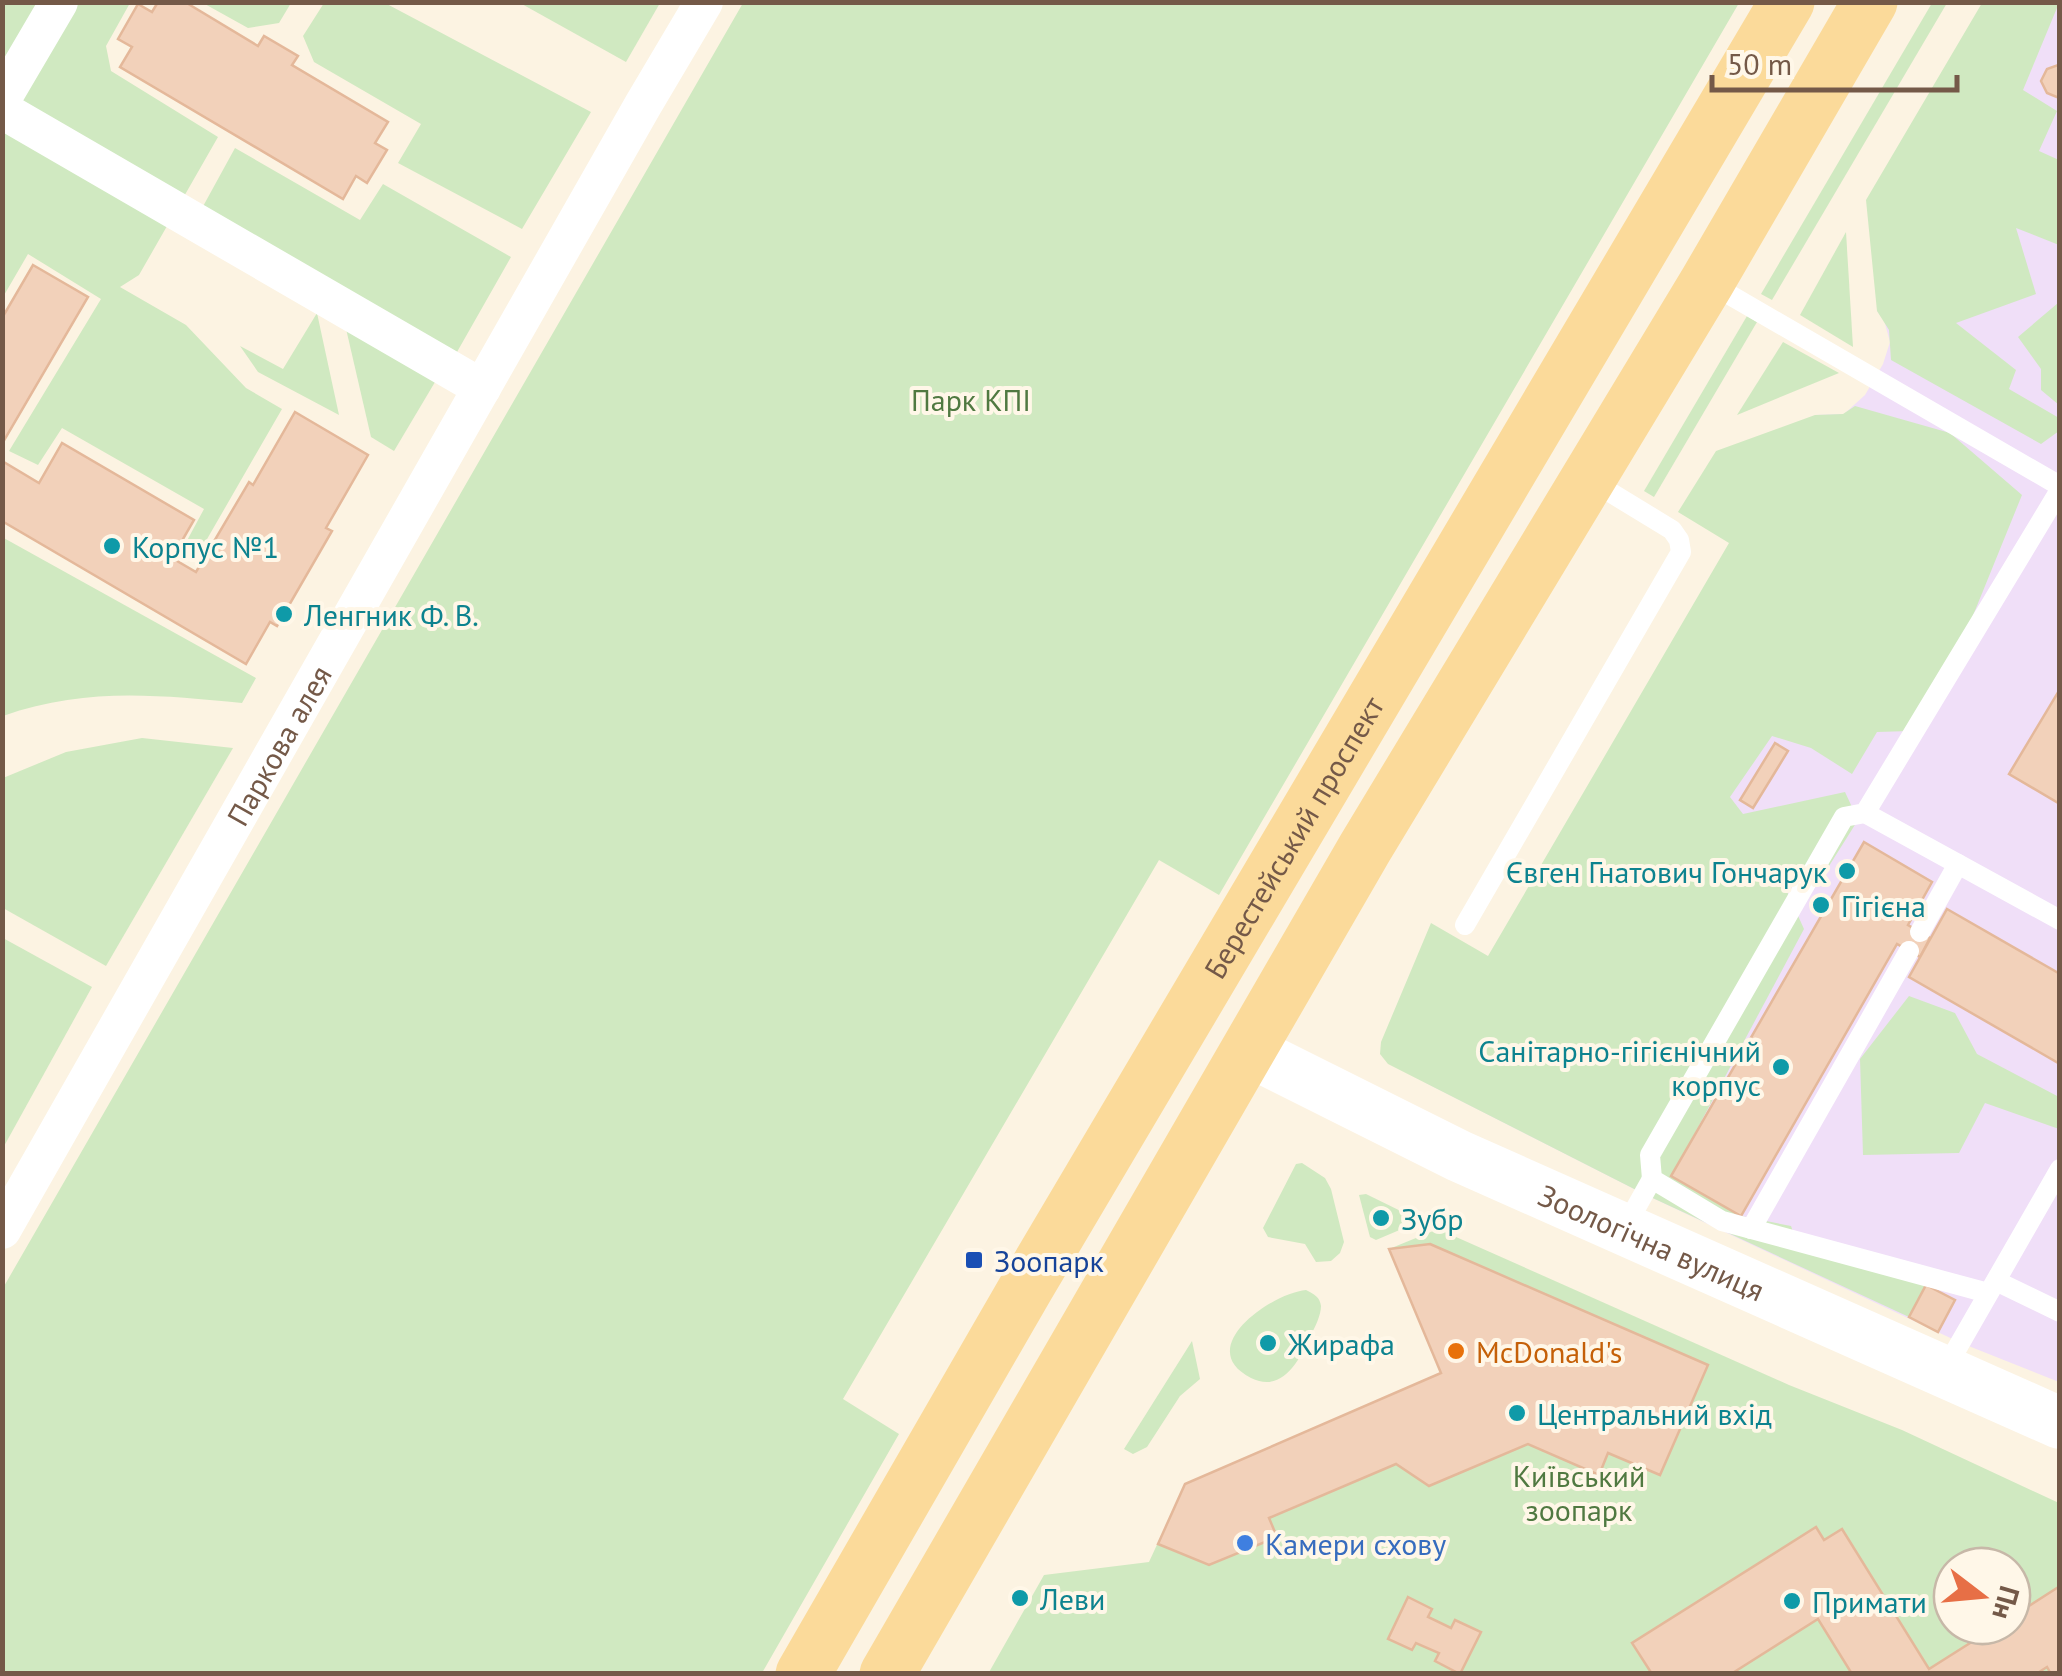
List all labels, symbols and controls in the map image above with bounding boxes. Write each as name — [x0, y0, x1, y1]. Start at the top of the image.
scale bar — [1712, 30, 1957, 92]
text: 50 m — [1727, 44, 1792, 83]
park label: Парк КПІ — [911, 380, 1031, 419]
place label: Корпус №1 — [132, 527, 279, 566]
marker: Корпус №1 — [101, 535, 123, 557]
place label: Ленгник Ф. В. — [303, 595, 479, 634]
marker: Ленгник Ф. В. — [273, 603, 295, 625]
street label: Паркова алея — [217, 658, 339, 832]
street label: Берестейський проспект — [1194, 689, 1391, 985]
place label: Євген Гнатович Гончарук — [1506, 852, 1828, 891]
marker: Євген Гнатович Гончарук — [1836, 860, 1858, 882]
place label: Гігієна — [1841, 886, 1926, 925]
marker: Гігієна — [1810, 894, 1832, 916]
place label: Санітарно-гігієнічний корпус — [1478, 1031, 1761, 1104]
marker: Санітарно-гігієнічний корпус — [1770, 1056, 1792, 1078]
street label: Зоологічна вулиця — [1533, 1174, 1771, 1309]
place label: Зубр — [1401, 1199, 1464, 1238]
marker: Зубр — [1370, 1207, 1392, 1229]
place label: Зоопарк — [994, 1241, 1105, 1280]
marker: Зоопарк — [963, 1249, 985, 1271]
place label: Жирафа — [1287, 1324, 1395, 1363]
marker: Жирафа — [1257, 1332, 1279, 1354]
place label: McDonald's — [1476, 1332, 1622, 1371]
marker: McDonald's — [1445, 1340, 1467, 1362]
place label: Центральний вхід — [1537, 1394, 1772, 1433]
marker: Центральний вхід — [1506, 1402, 1528, 1424]
park label: Київський зоопарк — [1513, 1456, 1645, 1529]
place label: Камери схову — [1265, 1524, 1446, 1563]
marker: Камери схову — [1234, 1532, 1256, 1554]
north arrow — [1932, 1546, 2032, 1646]
place label: Леви — [1039, 1579, 1105, 1618]
place label: Примати — [1812, 1582, 1927, 1621]
text: Пн — [1984, 1582, 2029, 1624]
marker: Леви — [1009, 1587, 1031, 1609]
marker: Примати — [1781, 1590, 1803, 1612]

